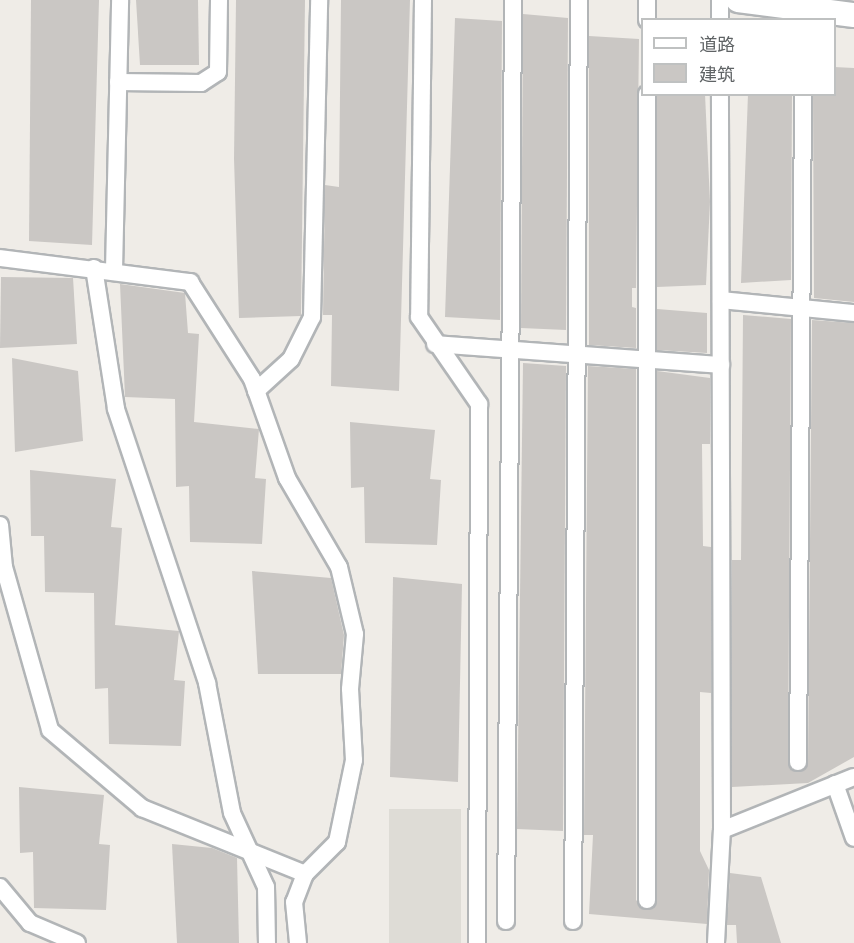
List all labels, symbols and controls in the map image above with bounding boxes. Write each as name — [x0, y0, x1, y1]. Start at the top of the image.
legend — [641, 18, 836, 96]
text: 道路 — [699, 33, 735, 57]
text: 建筑 — [699, 63, 735, 87]

